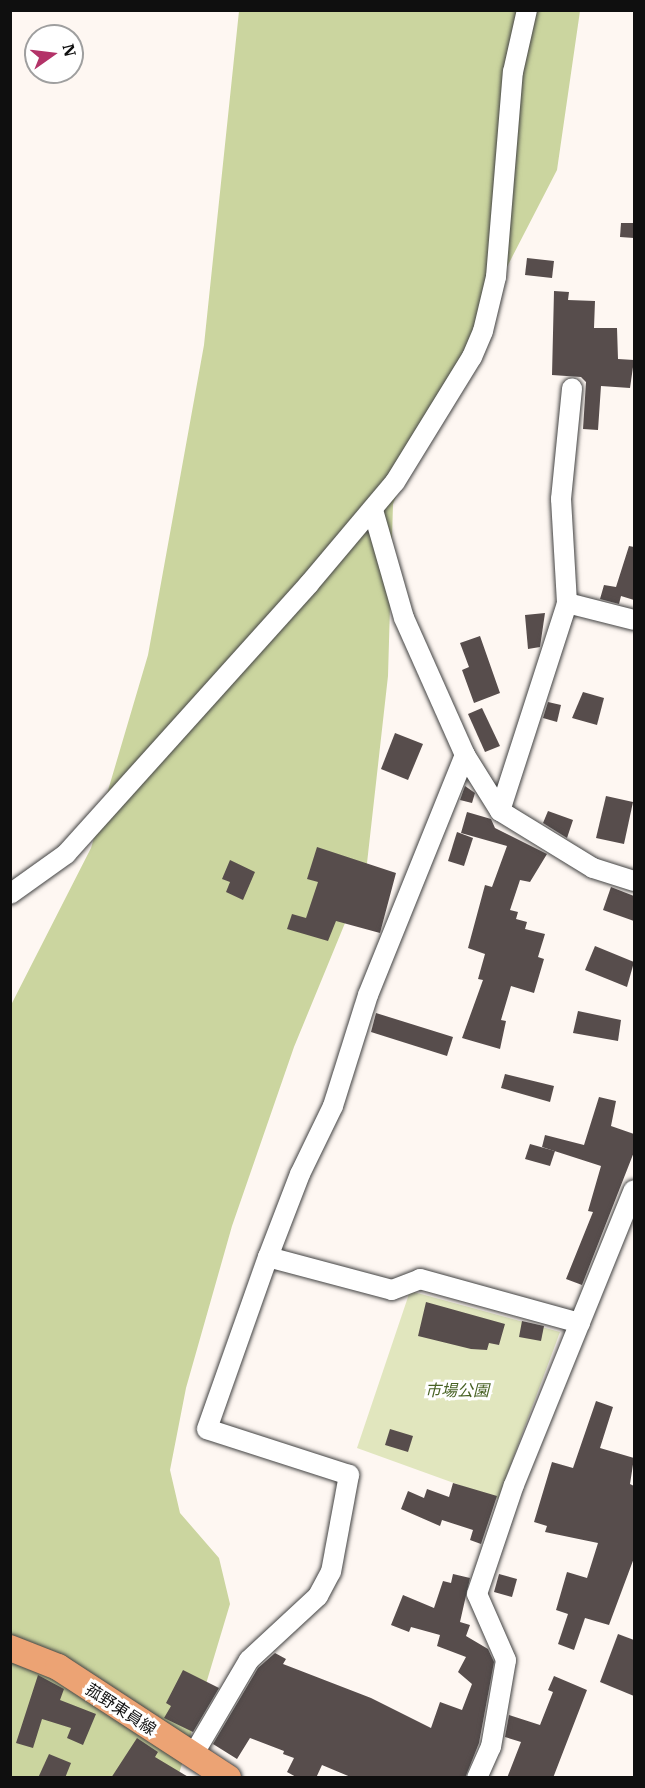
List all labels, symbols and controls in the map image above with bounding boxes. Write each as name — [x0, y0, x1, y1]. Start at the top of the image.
north arrow — [24, 24, 84, 84]
text: N — [58, 42, 81, 59]
park label: 市場公園 — [425, 1380, 489, 1400]
street label: 菰野東員線 — [82, 1679, 160, 1739]

